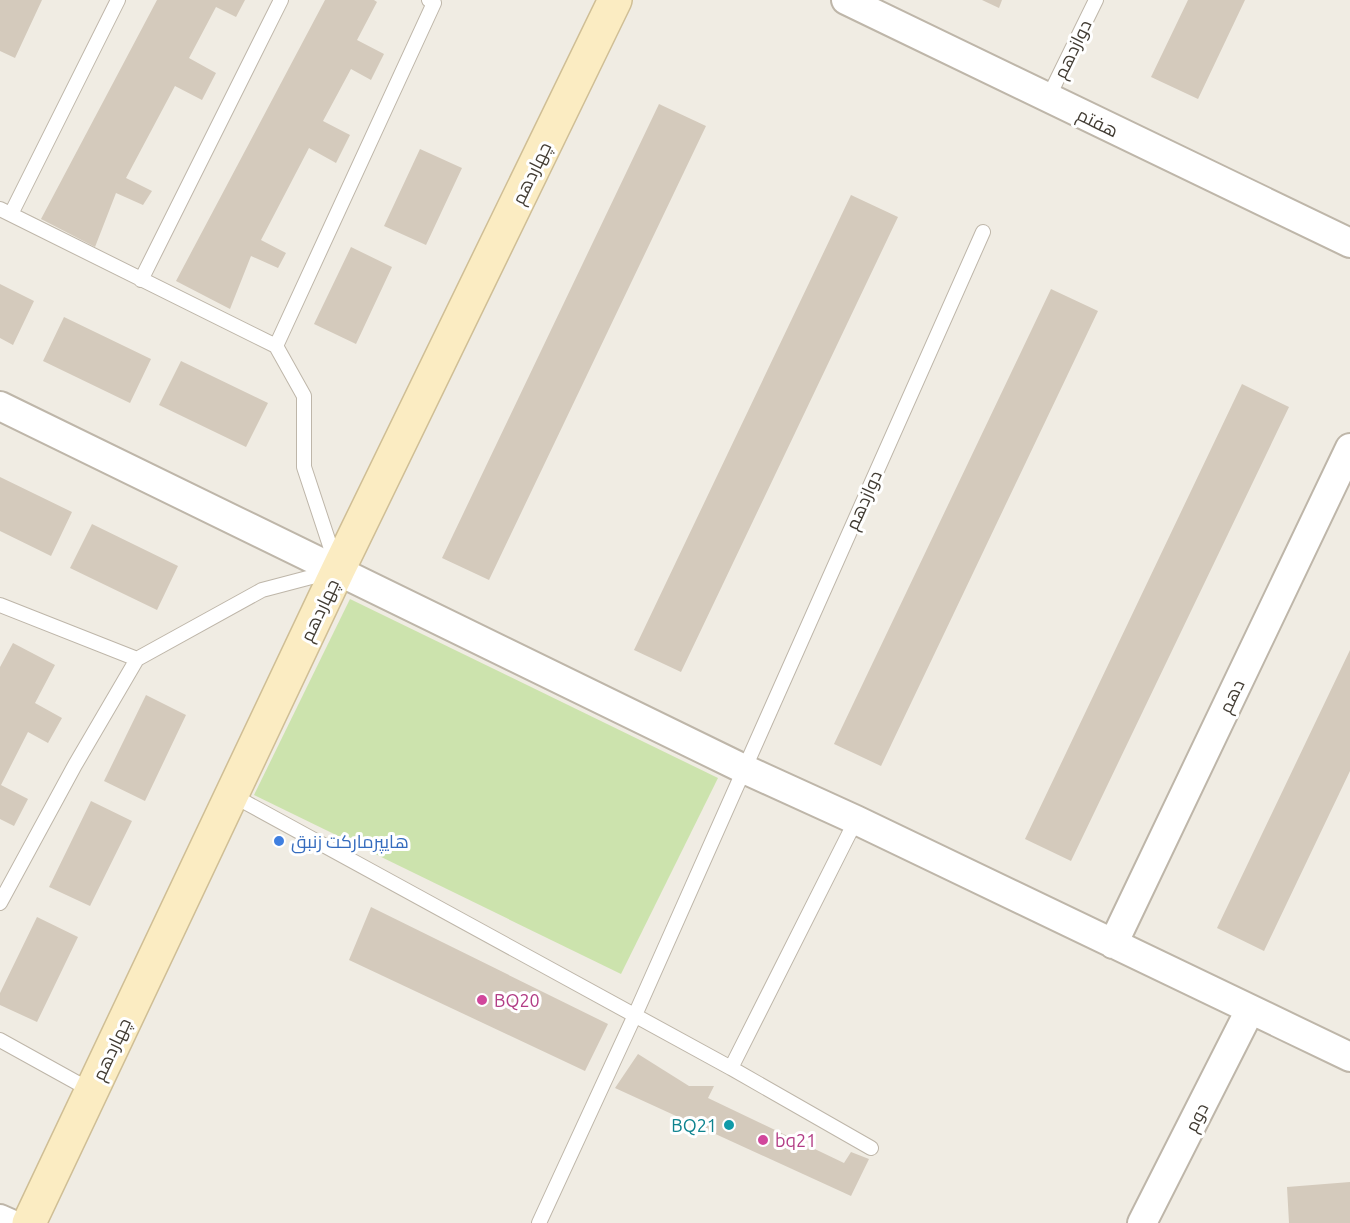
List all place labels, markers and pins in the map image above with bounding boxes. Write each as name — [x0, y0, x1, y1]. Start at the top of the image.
place label: هایپرمارکت زنبق — [291, 831, 409, 854]
marker: هایپرمارکت زنبق — [272, 834, 286, 848]
place label: BQ20 — [494, 990, 540, 1011]
marker: BQ20 — [475, 993, 489, 1007]
place label: BQ21 — [671, 1115, 717, 1136]
marker: BQ21 — [722, 1118, 736, 1132]
place label: bq21 — [775, 1130, 816, 1150]
marker: bq21 — [756, 1133, 770, 1147]

